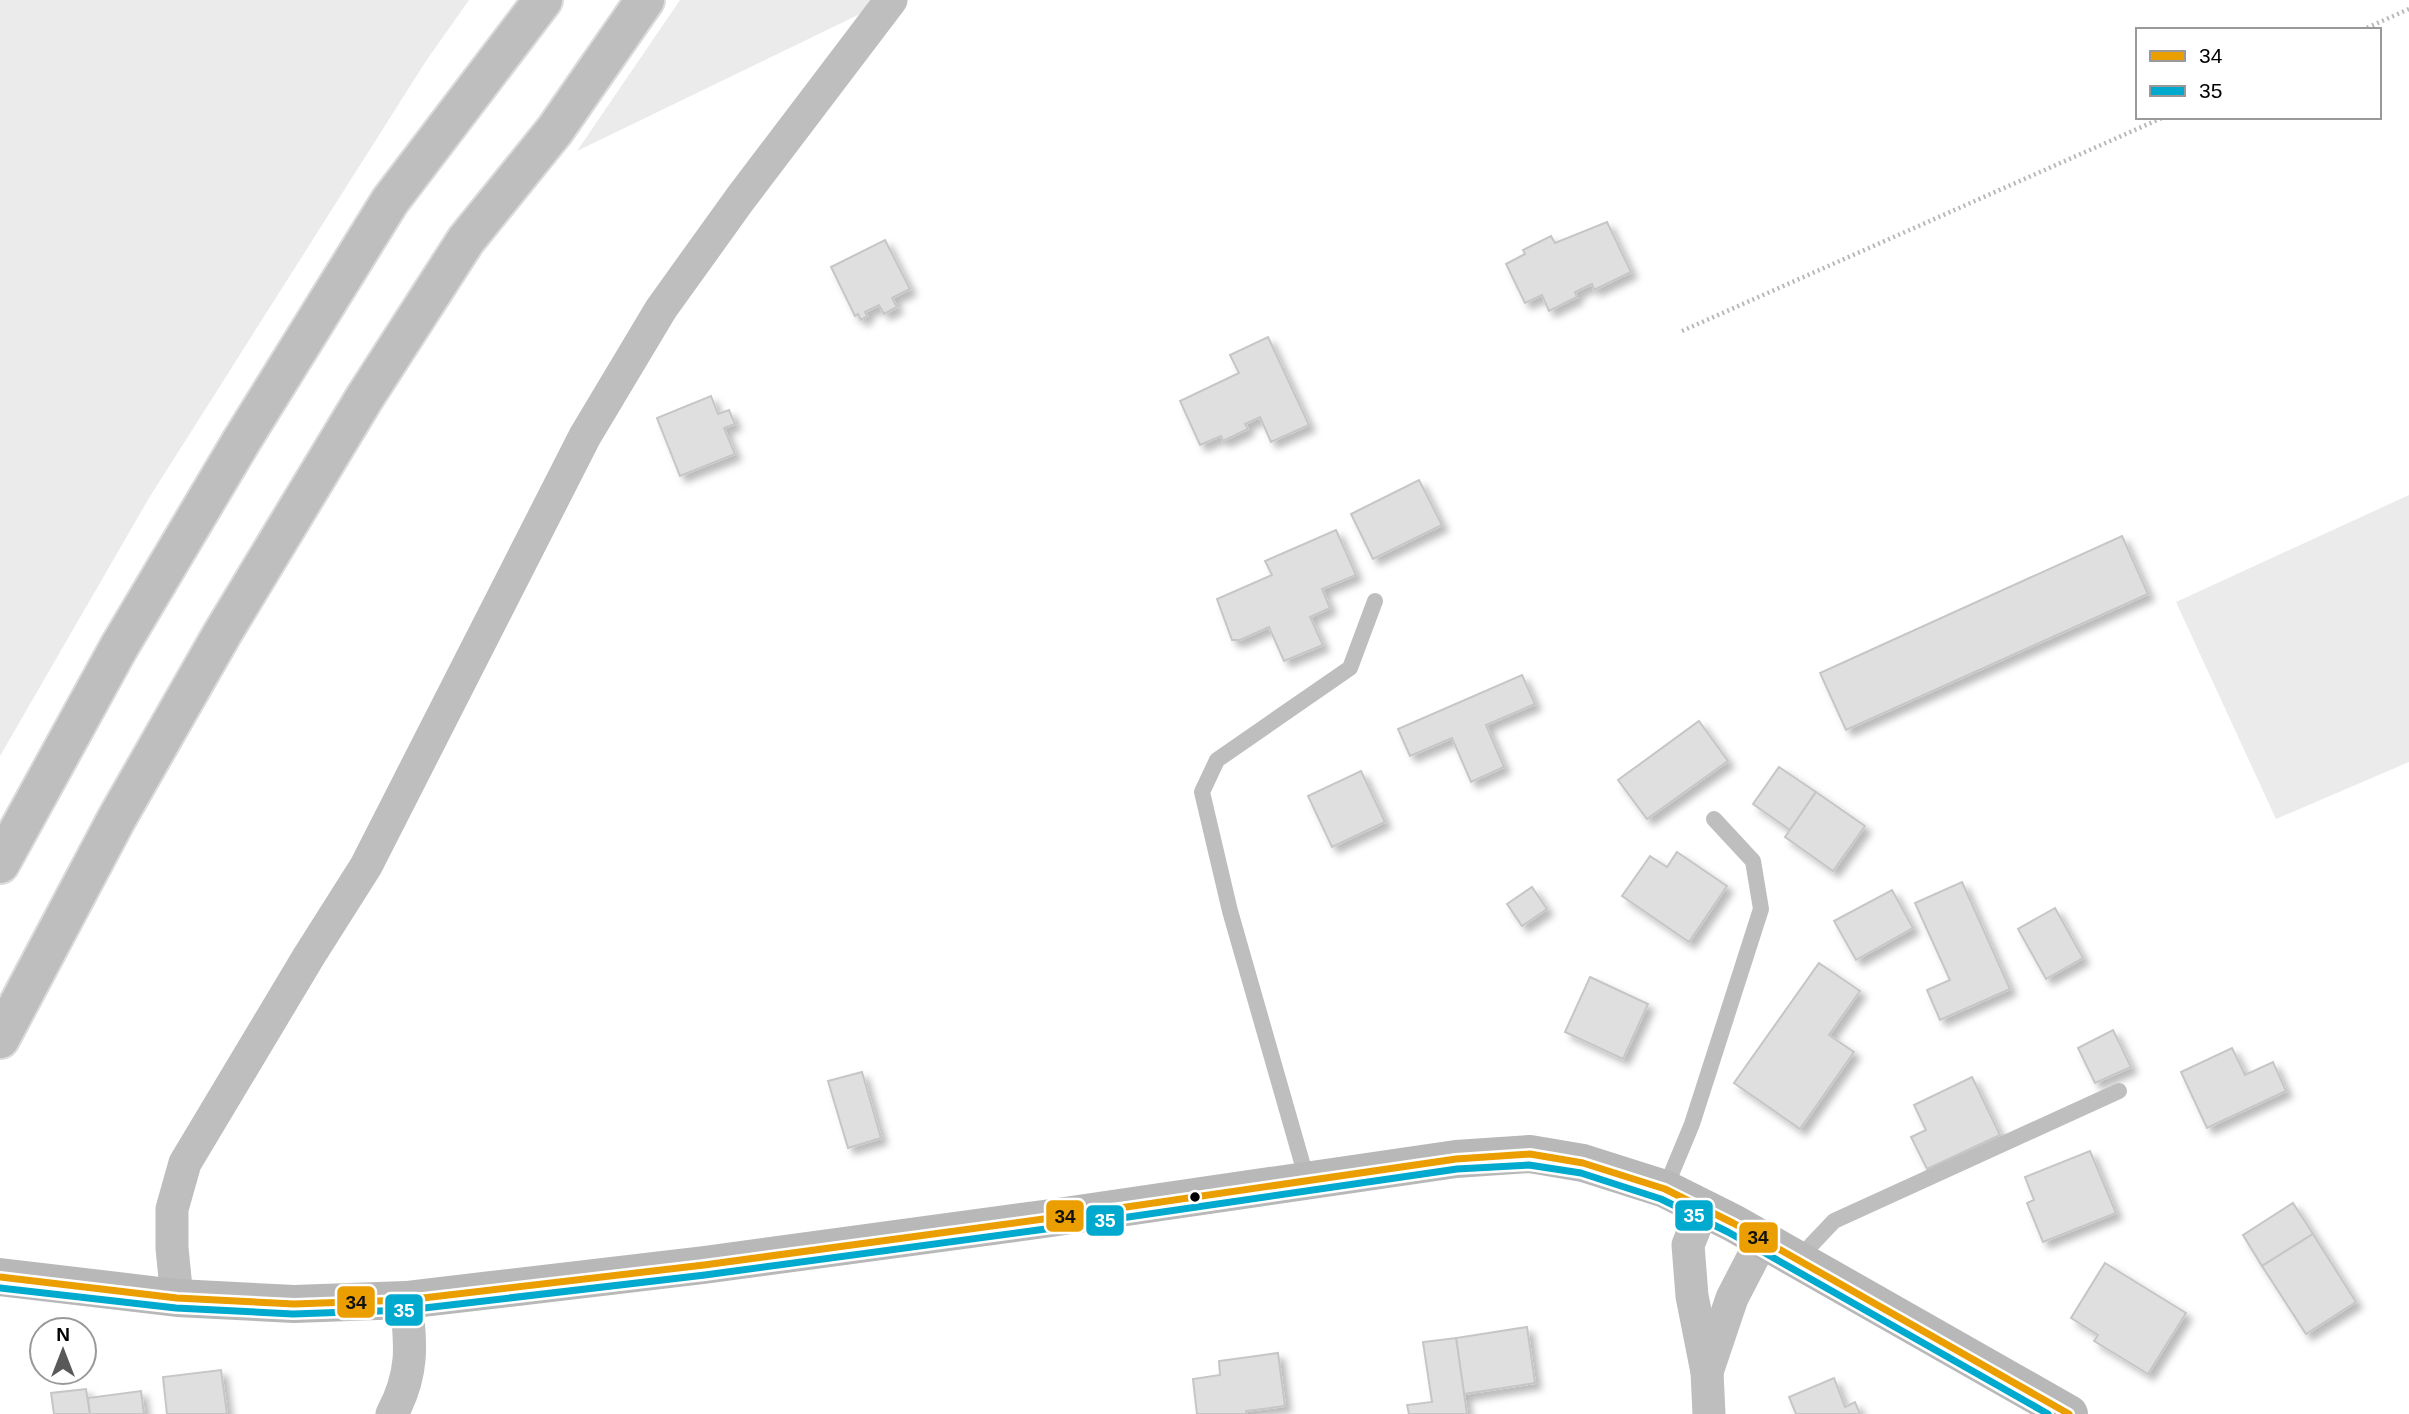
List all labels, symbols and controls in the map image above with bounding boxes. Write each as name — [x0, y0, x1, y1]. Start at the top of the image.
legend — [2136, 28, 2381, 119]
text: 34 — [2199, 44, 2223, 67]
text: 35 — [2199, 79, 2222, 102]
unlabelled marker — [1188, 1190, 1202, 1204]
line badge: 34 — [1045, 1199, 1085, 1233]
line badge: 35 — [1674, 1199, 1714, 1232]
line badge: 35 — [1085, 1204, 1125, 1237]
text: 35 — [1683, 1205, 1705, 1226]
text: 34 — [1054, 1206, 1076, 1227]
text: 35 — [1094, 1210, 1116, 1231]
line badge: 34 — [1738, 1221, 1779, 1254]
text: 34 — [1747, 1227, 1769, 1248]
line badge: 34 — [336, 1285, 376, 1319]
text: 34 — [345, 1292, 367, 1313]
line badge: 35 — [384, 1293, 424, 1327]
text: 35 — [393, 1300, 415, 1321]
north arrow — [28, 1316, 98, 1386]
text: N — [56, 1324, 70, 1345]

